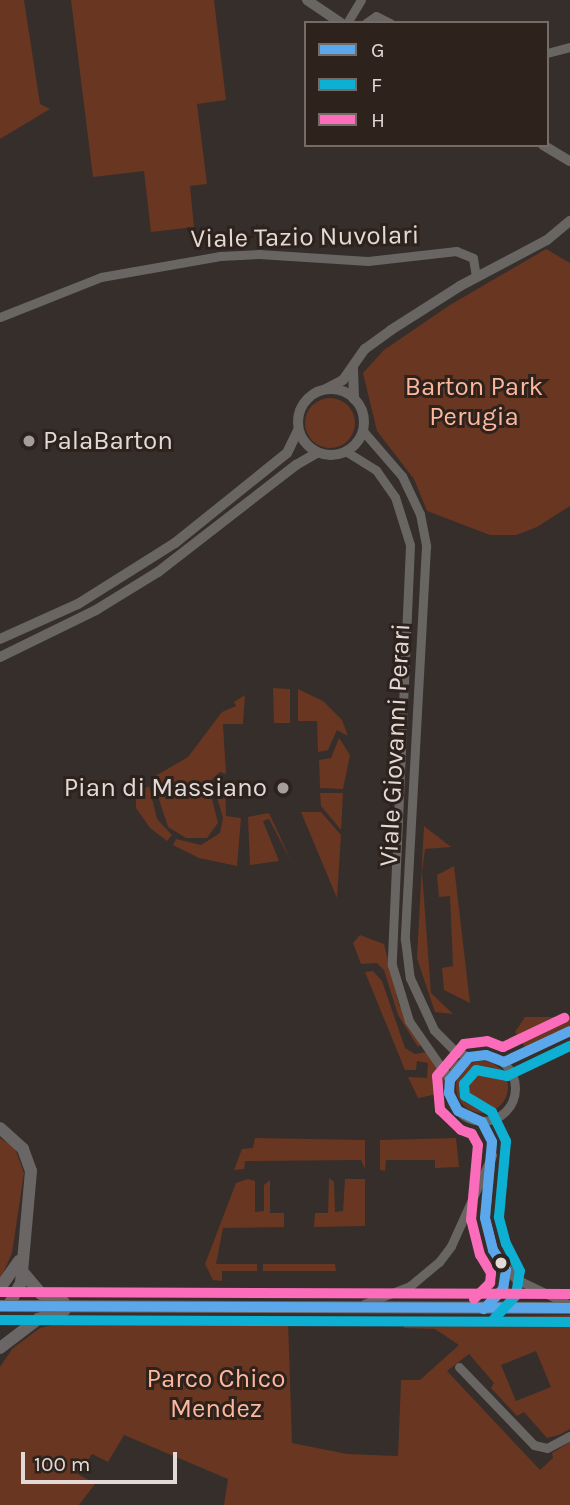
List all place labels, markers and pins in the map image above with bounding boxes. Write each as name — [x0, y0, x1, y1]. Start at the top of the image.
place label: PalaBarton — [43, 425, 173, 457]
marker: PalaBarton — [21, 433, 37, 449]
place label: Pian di Massiano — [64, 772, 267, 804]
marker: Pian di Massiano — [273, 778, 293, 798]
unlabelled marker — [494, 1256, 508, 1270]

